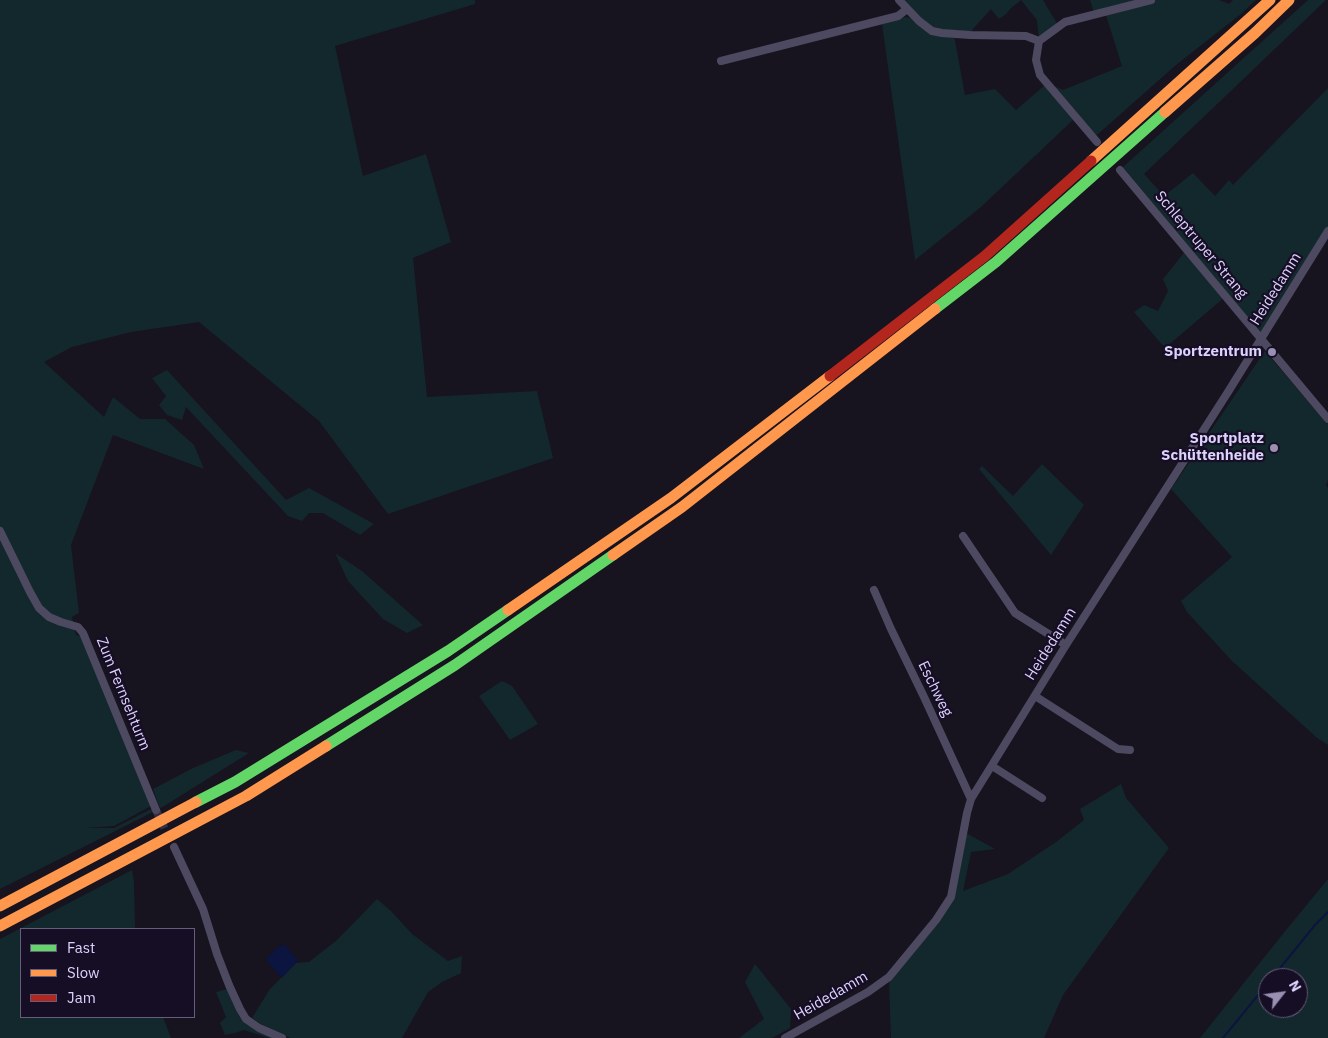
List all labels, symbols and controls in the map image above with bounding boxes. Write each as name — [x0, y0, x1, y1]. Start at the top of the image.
street label: Schleptruper Strang — [1151, 188, 1251, 302]
street label: Heidedamm — [1247, 249, 1305, 329]
place label: Sportzentrum — [1164, 343, 1262, 361]
marker: Sportzentrum — [1266, 346, 1278, 358]
place label: Sportplatz Schüttenheide — [1161, 430, 1264, 465]
marker: Sportplatz Schüttenheide — [1268, 442, 1280, 454]
street label: Heidedamm — [1022, 604, 1080, 684]
street label: Zum Fernsehturm — [92, 635, 154, 753]
street label: Eschweg — [914, 658, 956, 720]
legend — [20, 928, 195, 1018]
text: Fast — [67, 938, 95, 957]
text: Slow — [67, 963, 100, 982]
street label: Heidedamm — [791, 968, 871, 1024]
north arrow — [1258, 968, 1308, 1018]
text: N — [1285, 977, 1305, 995]
text: Jam — [67, 988, 96, 1007]

